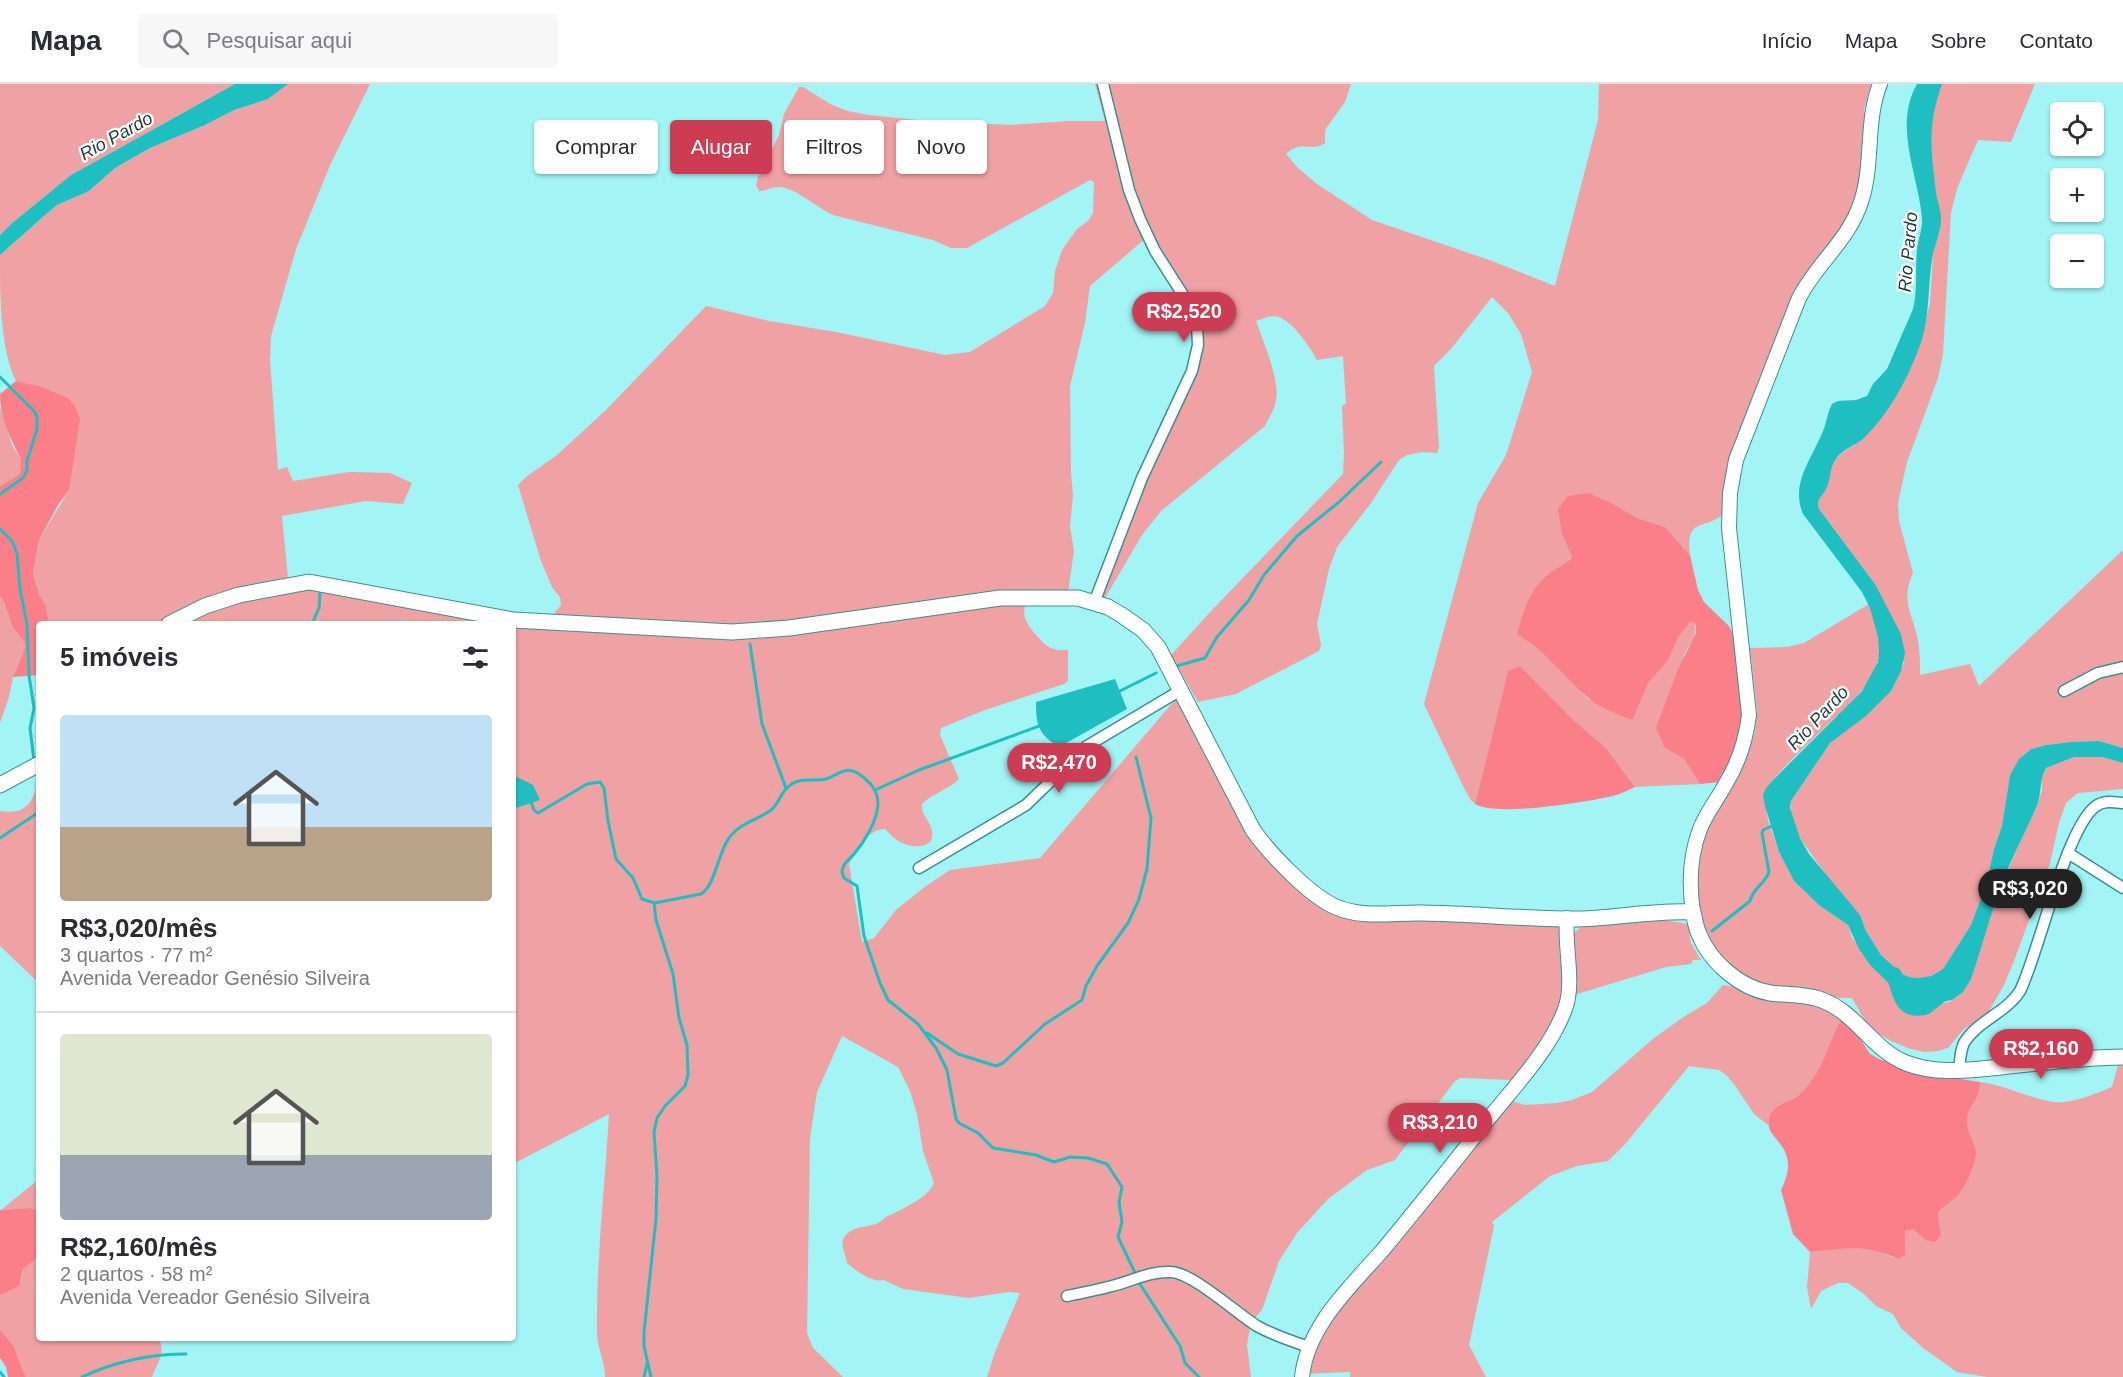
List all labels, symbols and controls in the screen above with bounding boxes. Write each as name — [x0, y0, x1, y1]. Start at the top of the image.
search box — [138, 14, 558, 68]
text: Mapa — [30, 25, 102, 56]
icon: search — [159, 25, 192, 58]
text: Pesquisar aqui — [207, 28, 352, 53]
text: Início — [1762, 29, 1812, 52]
text: Mapa — [1845, 29, 1897, 52]
text: Sobre — [1930, 29, 1986, 52]
text: Contato — [2019, 29, 2093, 52]
map controls — [2050, 102, 2104, 288]
button: locate — [2050, 102, 2104, 156]
water label: Rio Pardo — [76, 108, 156, 164]
chip: Comprar — [534, 120, 658, 174]
chip: Alugar — [670, 120, 772, 174]
chip: Filtros — [784, 120, 884, 174]
chip: Novo — [896, 120, 987, 174]
button: + — [2050, 168, 2104, 222]
water label: Rio Pardo — [1895, 211, 1921, 293]
button: − — [2050, 234, 2104, 288]
pin: R$2,520 — [1129, 292, 1239, 343]
text: R$2,520 — [1146, 300, 1222, 322]
icon: filters — [459, 641, 492, 674]
text: 5 imóveis — [60, 642, 179, 672]
water label: Rio Pardo — [1783, 682, 1853, 754]
pin: R$2,470 — [1004, 743, 1114, 794]
text: R$2,470 — [1021, 751, 1097, 773]
icon: home — [222, 754, 330, 862]
pin: R$3,020 — [1975, 869, 2085, 920]
text: R$3,020 — [1992, 877, 2068, 899]
text: R$3,020/mês — [60, 913, 218, 943]
text: 3 quartos · 77 m² — [60, 944, 212, 966]
text: Avenida Vereador Genésio Silveira — [60, 967, 370, 989]
pin: R$2,160 — [1986, 1029, 2096, 1080]
text: R$2,160 — [2003, 1037, 2079, 1059]
icon: home — [222, 1073, 330, 1181]
pin: R$3,210 — [1385, 1103, 1495, 1154]
text: R$3,210 — [1402, 1111, 1478, 1133]
text: R$2,160/mês — [60, 1232, 218, 1262]
text: 2 quartos · 58 m² — [60, 1263, 212, 1285]
text: Avenida Vereador Genésio Silveira — [60, 1286, 370, 1308]

